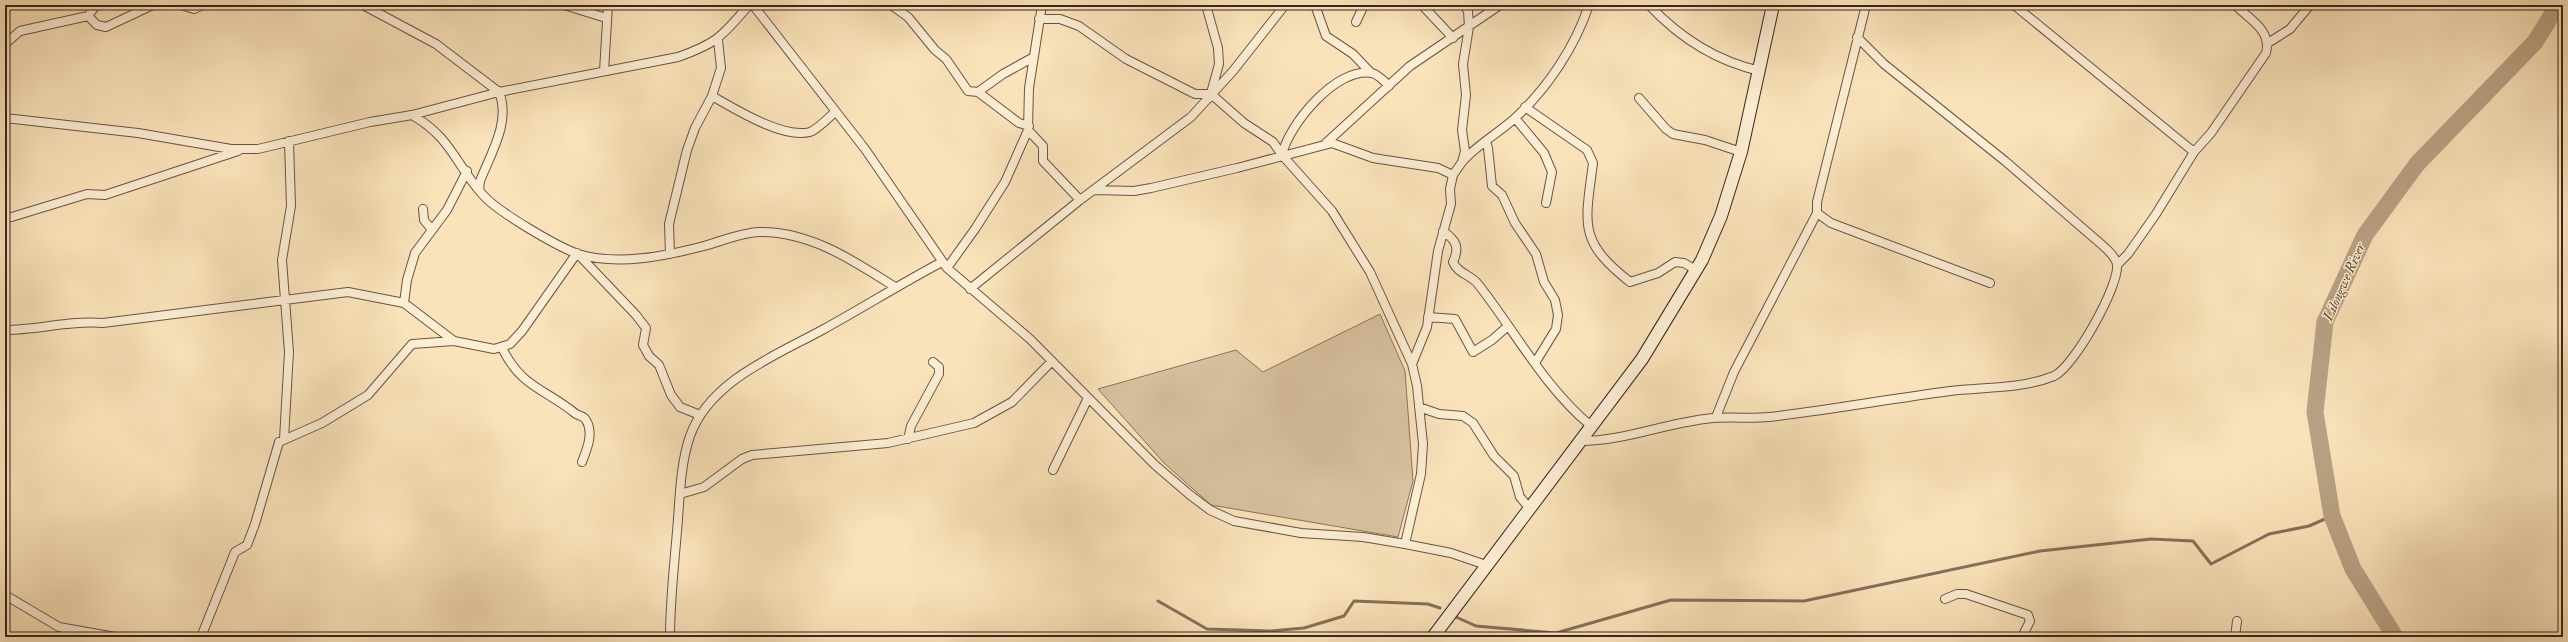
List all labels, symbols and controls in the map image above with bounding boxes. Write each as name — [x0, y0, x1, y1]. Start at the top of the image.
water label: Lilongwe River — [2319, 240, 2369, 324]

